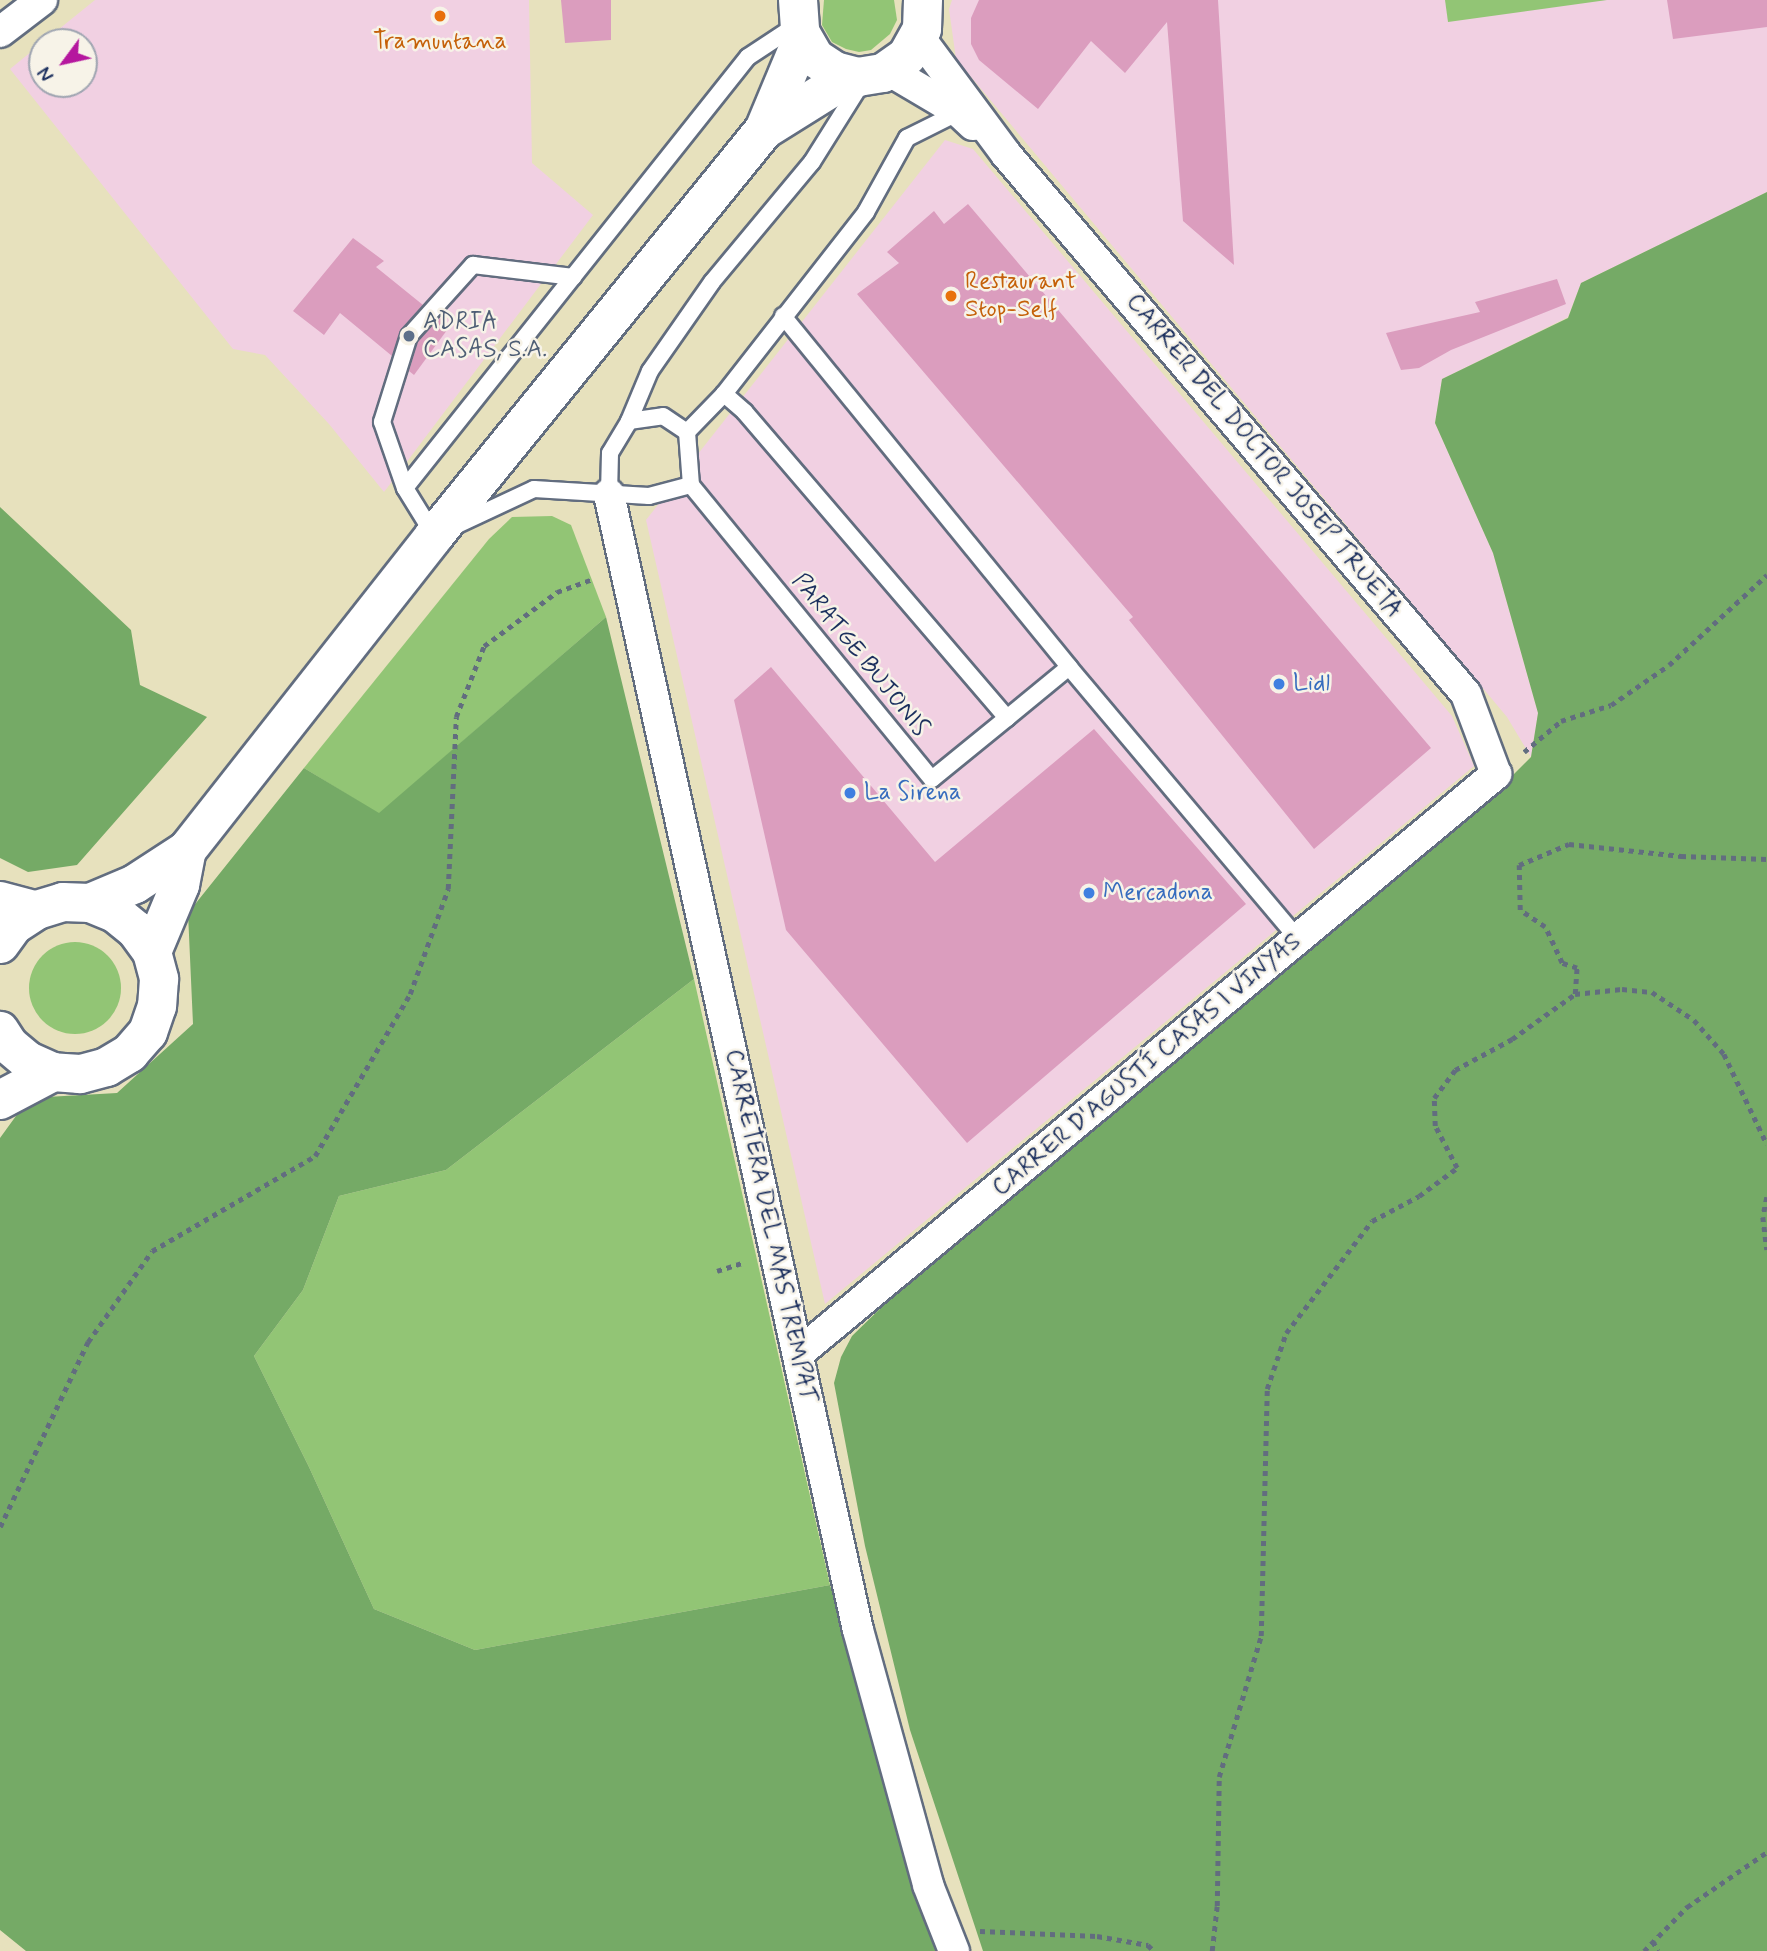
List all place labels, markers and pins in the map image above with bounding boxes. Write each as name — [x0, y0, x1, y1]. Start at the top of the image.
marker: Tramuntana — [432, 8, 448, 24]
place label: Tramuntana — [373, 28, 507, 56]
place label: Restaurant Stop-Self — [965, 268, 1077, 324]
marker: Restaurant Stop-Self — [943, 288, 959, 304]
place label: ADRIA CASAS, S.A. — [423, 308, 547, 364]
marker: ADRIA CASAS, S.A. — [401, 328, 417, 344]
place label: Lidl — [1293, 670, 1330, 698]
marker: Lidl — [1271, 676, 1287, 692]
place label: La Sirena — [864, 779, 970, 807]
marker: La Sirena — [842, 785, 858, 801]
place label: Mercadona — [1103, 879, 1213, 907]
marker: Mercadona — [1081, 885, 1097, 901]

